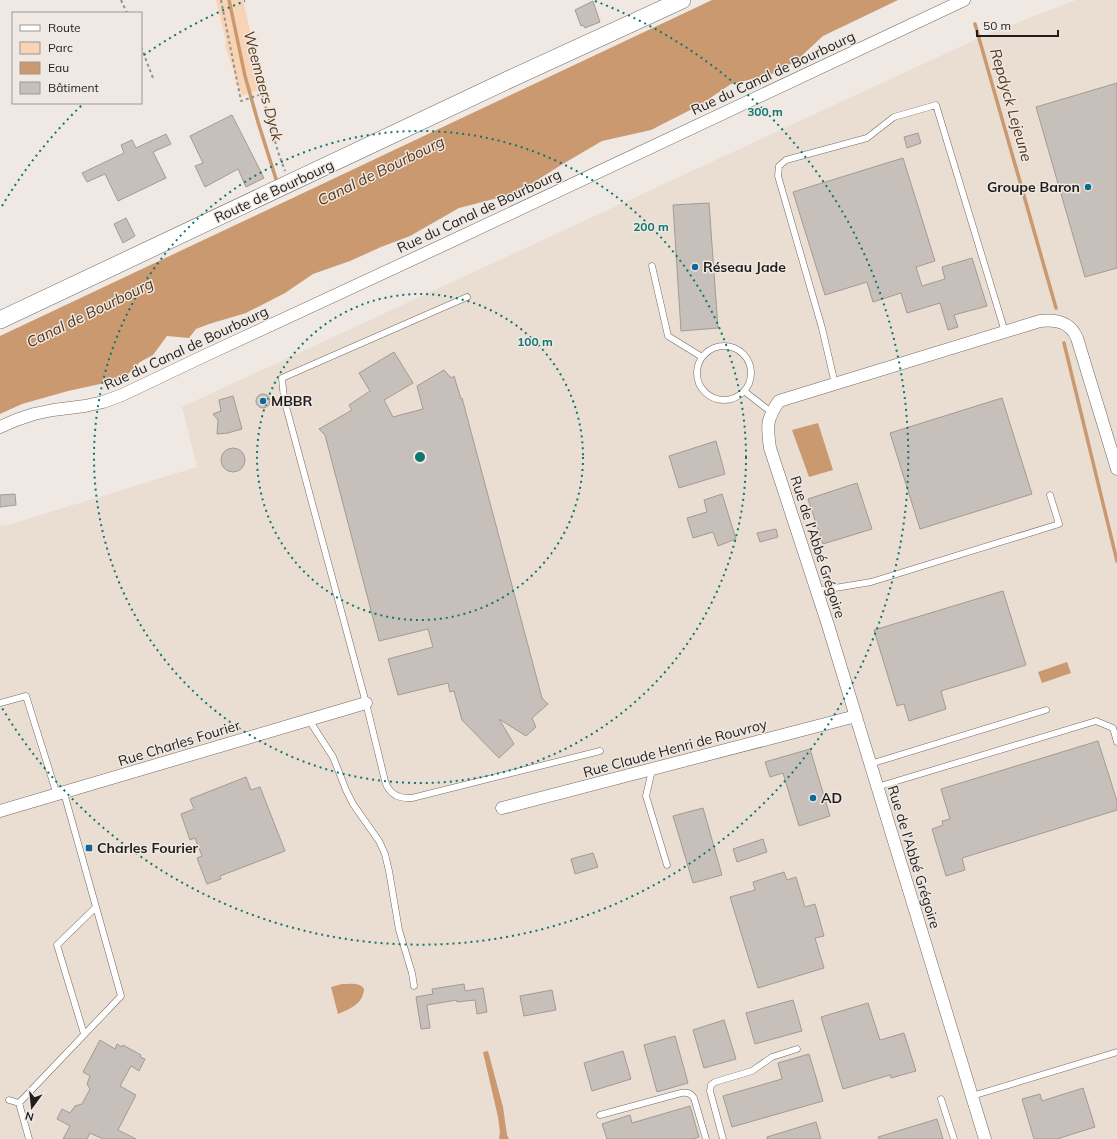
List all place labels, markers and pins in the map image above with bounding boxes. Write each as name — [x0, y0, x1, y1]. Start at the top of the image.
place label: Groupe Baron — [987, 178, 1080, 196]
marker: Groupe Baron — [1083, 182, 1093, 192]
place label: Réseau Jade — [703, 258, 786, 276]
marker: Réseau Jade — [690, 262, 700, 272]
place label: MBBR — [271, 392, 312, 410]
marker: MBBR — [258, 396, 268, 406]
centre of rings — [413, 450, 427, 464]
place label: AD — [821, 789, 842, 807]
marker: AD — [808, 793, 818, 803]
place label: Charles Fourier — [97, 839, 199, 857]
marker: Charles Fourier — [84, 843, 94, 853]

